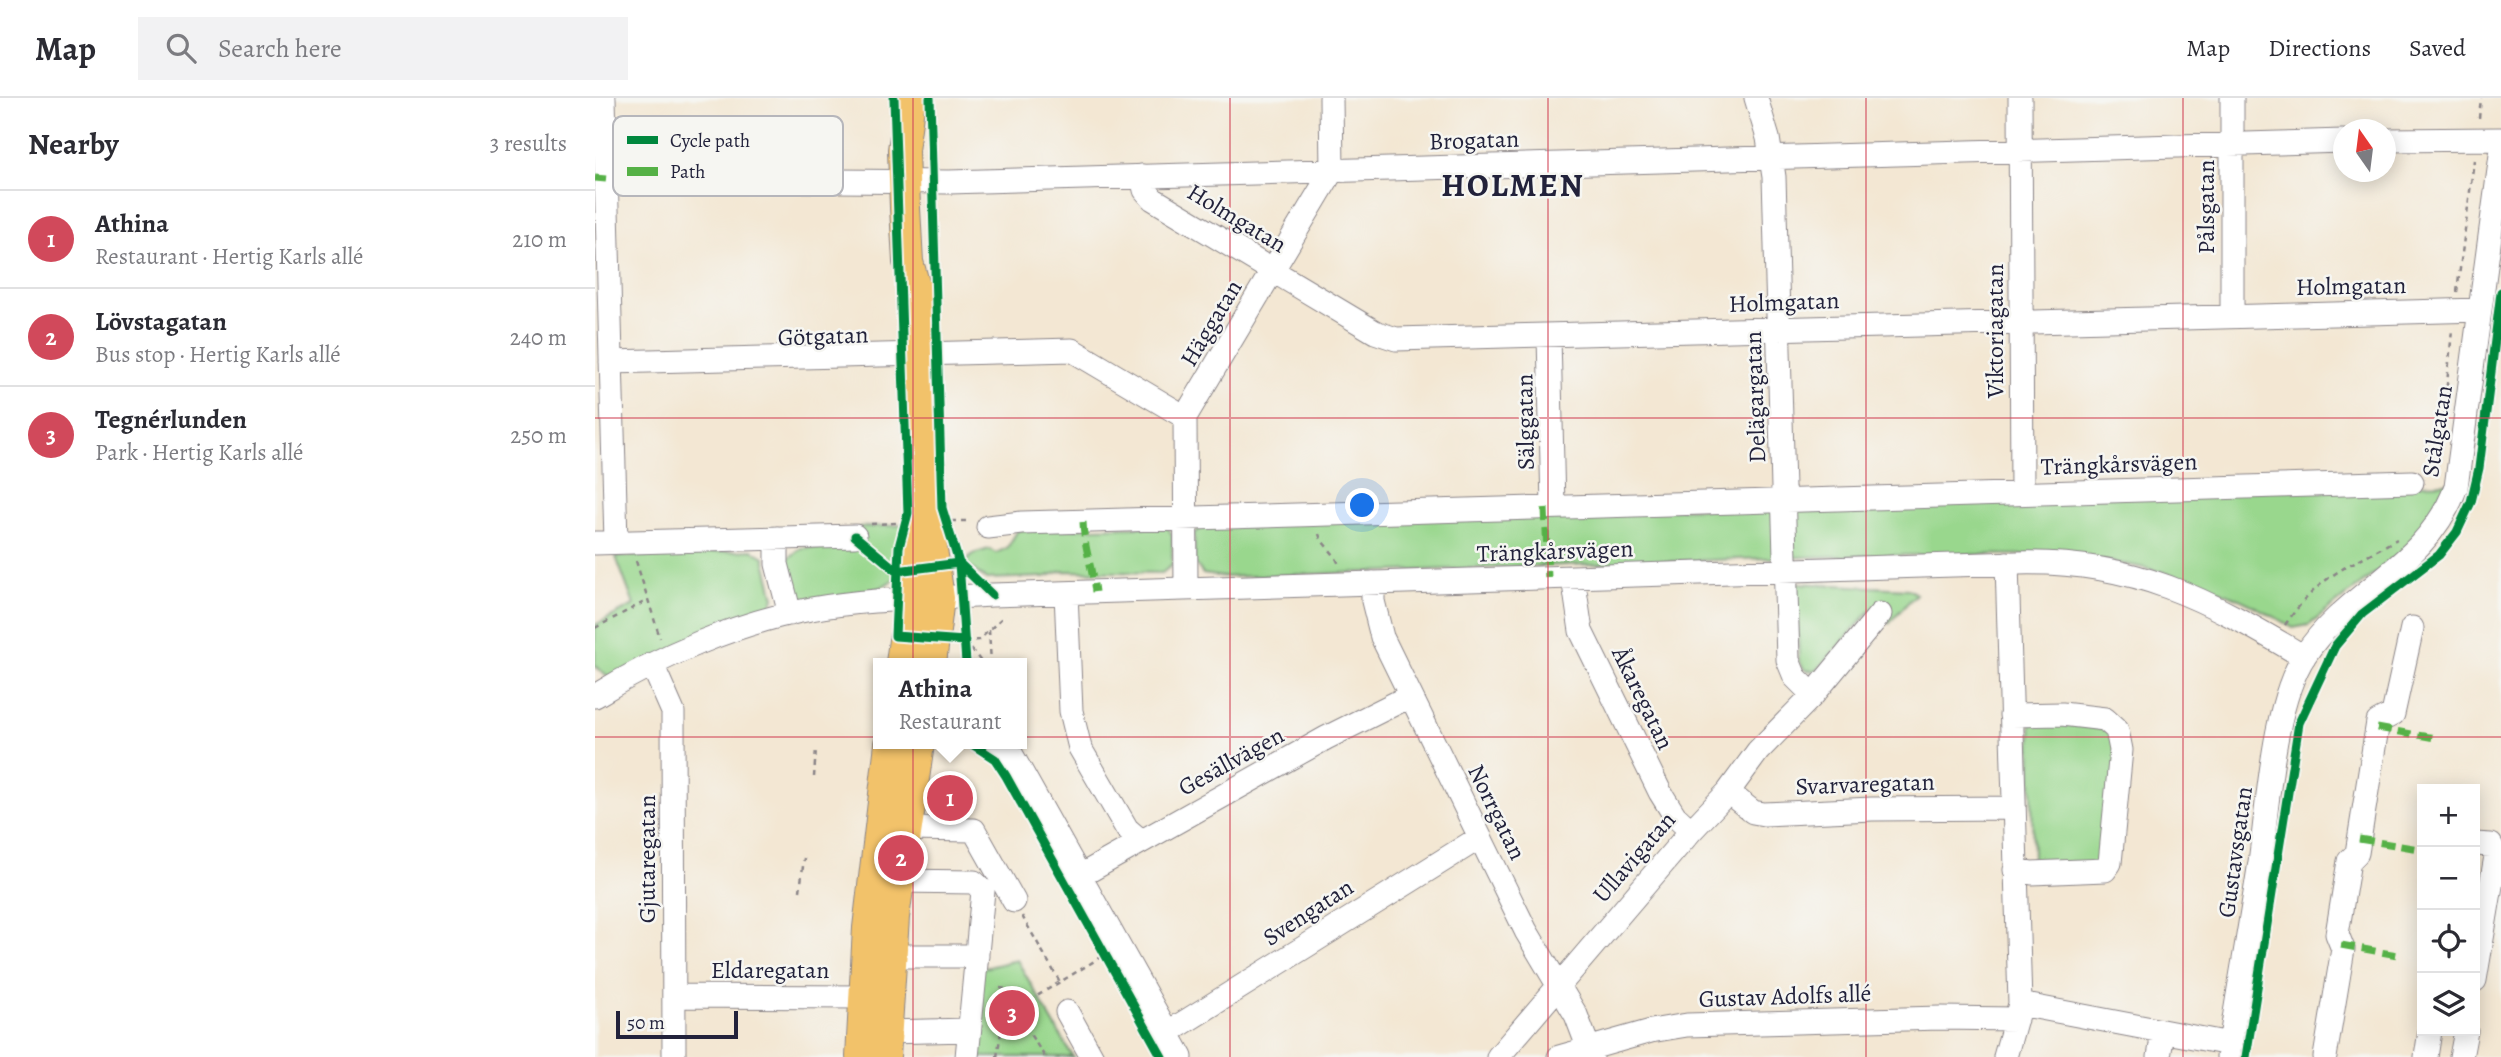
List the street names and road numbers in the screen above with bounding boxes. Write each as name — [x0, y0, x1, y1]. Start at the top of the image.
street label: Brogatan — [1428, 122, 1520, 158]
street label: Pålsgatan — [2190, 160, 2222, 254]
street label: Holmgatan — [1181, 176, 1293, 260]
street label: Viktoriagatan — [1979, 264, 2011, 399]
street label: Holmgatan — [2295, 269, 2407, 303]
street label: Häggatan — [1173, 274, 1249, 372]
street label: Holmgatan — [1728, 284, 1840, 320]
street label: Götgatan — [777, 318, 869, 354]
street label: Delägargatan — [1737, 331, 1773, 463]
street label: Sälggatan — [1508, 373, 1542, 471]
street label: Stålgatan — [2414, 383, 2460, 479]
street label: Trängkårsvägen — [2040, 445, 2198, 483]
street label: Trängkårsvägen — [1476, 532, 1634, 570]
street label: Åkaregatan — [1604, 640, 1682, 755]
street label: Gesällvägen — [1172, 719, 1290, 803]
street label: Norrgatan — [1460, 759, 1534, 865]
street label: Svarvaregatan — [1795, 766, 1935, 802]
street label: Gustavsgatan — [2210, 784, 2260, 920]
street label: Gjutaregatan — [631, 795, 663, 923]
street label: Ullavigatan — [1585, 804, 1683, 910]
street label: Svengatan — [1257, 871, 1359, 953]
street label: Eldaregatan — [711, 954, 829, 986]
street label: Gustav Adolfs allé — [1698, 977, 1872, 1015]

